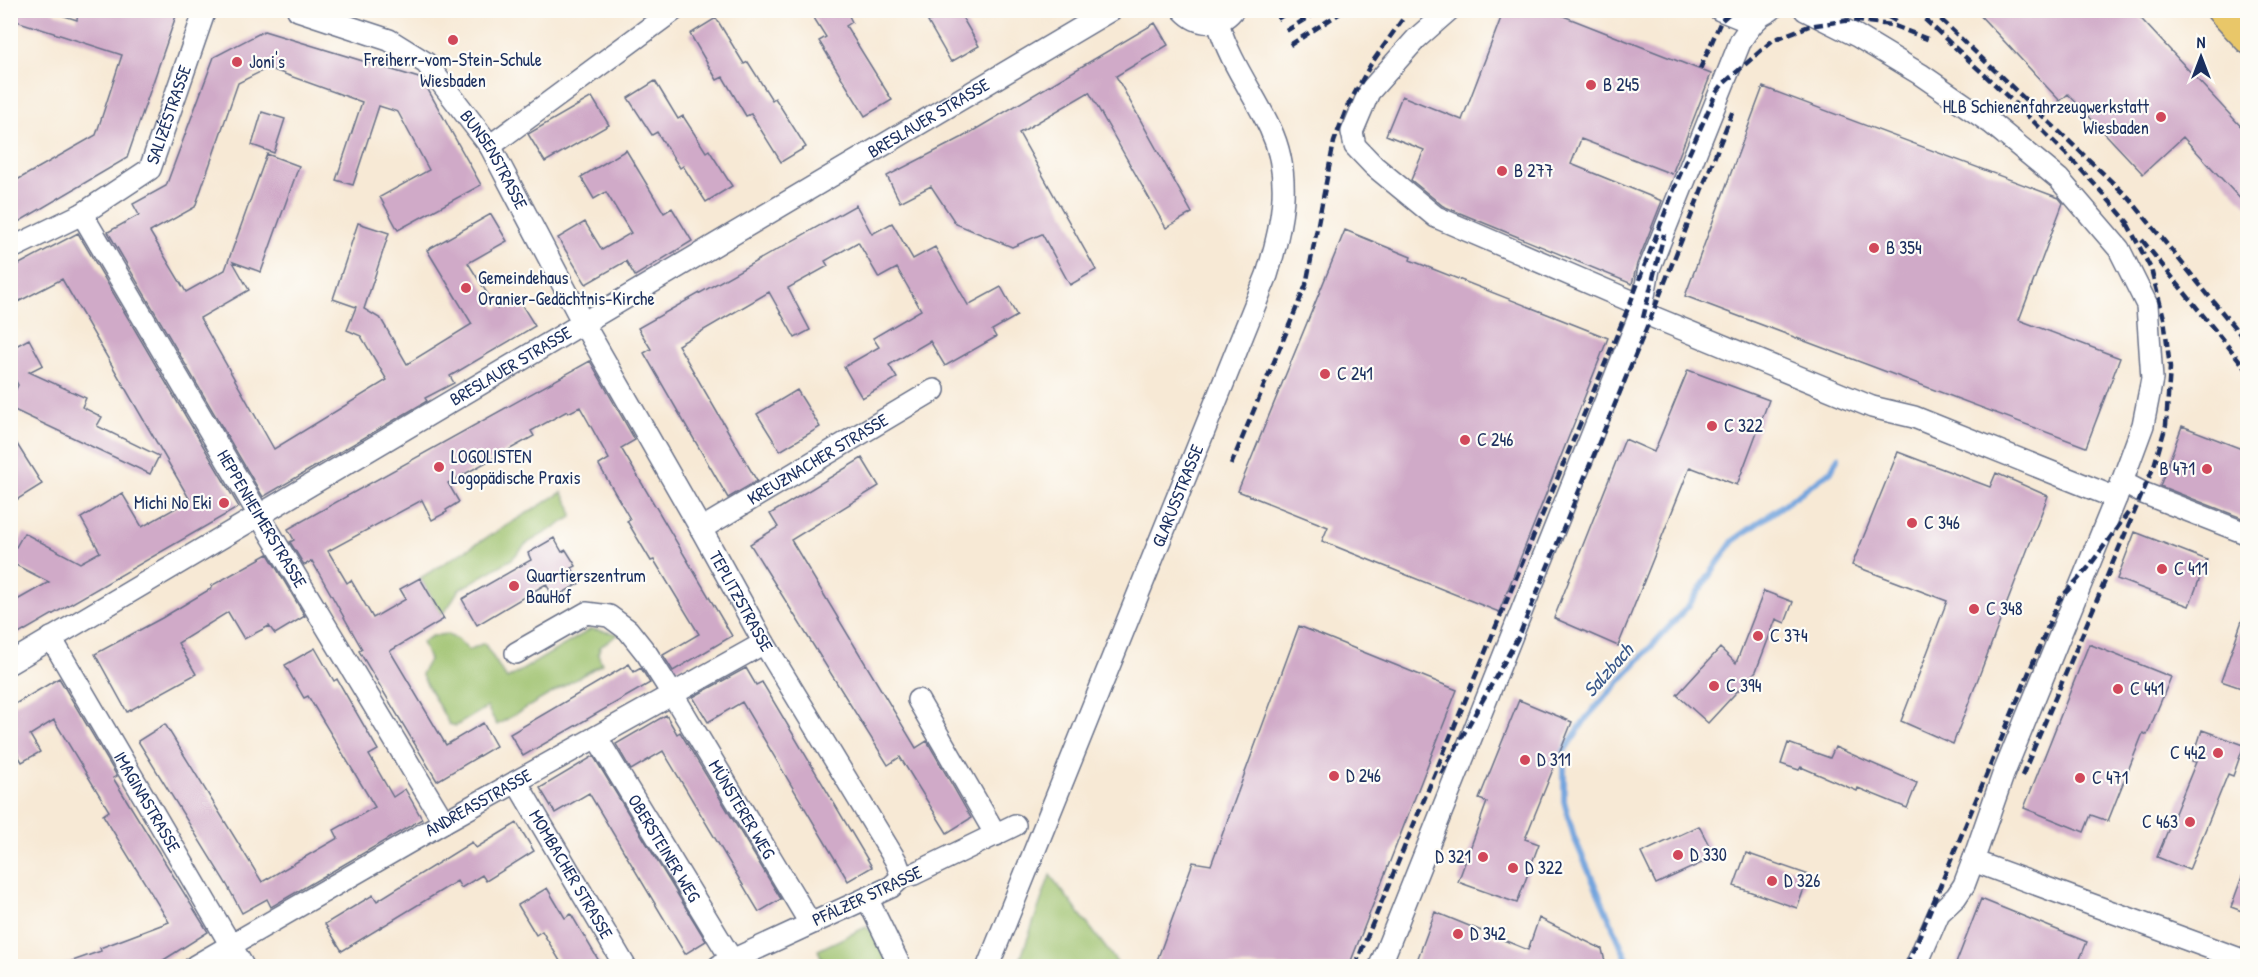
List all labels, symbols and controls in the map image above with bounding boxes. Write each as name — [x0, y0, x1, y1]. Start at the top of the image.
north arrow — [2171, 27, 2231, 87]
text: N — [2197, 31, 2206, 53]
marker: Freiherr-vom-Stein-Schule Wiesbaden — [446, 33, 460, 47]
place label: Freiherr-vom-Stein-Schule Wiesbaden — [363, 47, 542, 93]
place label: Joni's — [249, 49, 285, 74]
marker: Joni's — [230, 55, 244, 69]
street label: SALIZÉSTRASSE — [140, 62, 197, 167]
street label: BRESLAUER STRASSE — [863, 72, 994, 164]
place label: B 245 — [1603, 72, 1639, 97]
marker: B 245 — [1584, 78, 1598, 92]
place label: HLB Schienenfahrzeugwerkstatt Wiesbaden — [1943, 94, 2150, 140]
street label: BUNSENSTRASSE — [455, 104, 534, 214]
marker: HLB Schienenfahrzeugwerkstatt Wiesbaden — [2154, 110, 2168, 124]
place label: B 277 — [1514, 158, 1554, 183]
marker: B 277 — [1495, 164, 1509, 178]
place label: B 354 — [1886, 235, 1922, 260]
marker: B 354 — [1867, 241, 1881, 255]
place label: Gemeindehaus Oranier-Gedächtnis-Kirche — [478, 265, 655, 311]
marker: Gemeindehaus Oranier-Gedächtnis-Kirche — [459, 281, 473, 295]
street label: BRESLAUER STRASSE — [445, 320, 576, 411]
place label: C 241 — [1337, 361, 1373, 386]
marker: C 241 — [1318, 367, 1332, 381]
street label: KREUZNACHER STRASSE — [743, 407, 893, 511]
place label: C 322 — [1724, 413, 1763, 438]
marker: C 322 — [1705, 419, 1719, 433]
place label: C 246 — [1477, 427, 1513, 452]
marker: C 246 — [1458, 433, 1472, 447]
street label: GLARUSSTRASSE — [1145, 441, 1209, 551]
place label: LOGOLISTEN Logopädische Praxis — [451, 444, 581, 490]
street label: HEPPENHEIMERSTRASSE — [211, 445, 313, 593]
place label: B 471 — [2160, 456, 2195, 481]
marker: LOGOLISTEN Logopädische Praxis — [432, 460, 446, 474]
marker: B 471 — [2200, 462, 2214, 476]
place label: Michi No Eki — [134, 490, 212, 515]
marker: Michi No Eki — [217, 496, 231, 510]
place label: C 346 — [1924, 510, 1960, 535]
marker: C 346 — [1905, 516, 1919, 530]
street label: TEPLITZSTRASSE — [703, 546, 779, 656]
place label: C 411 — [2174, 556, 2208, 581]
marker: C 411 — [2155, 562, 2169, 576]
place label: Quartierszentrum BauHof — [526, 563, 646, 609]
marker: Quartierszentrum BauHof — [507, 579, 521, 593]
place label: C 348 — [1986, 596, 2023, 621]
marker: C 348 — [1967, 602, 1981, 616]
place label: C 374 — [1770, 623, 1808, 648]
marker: C 374 — [1751, 629, 1765, 643]
water label: Salzbach — [1576, 636, 1640, 702]
place label: C 394 — [1726, 673, 1762, 698]
place label: C 441 — [2130, 676, 2164, 701]
marker: C 394 — [1707, 679, 1721, 693]
marker: C 441 — [2111, 682, 2125, 696]
place label: C 442 — [2170, 740, 2207, 765]
marker: C 442 — [2211, 746, 2225, 760]
street label: IMAGINASTRASSE — [108, 747, 187, 857]
place label: D 311 — [1537, 747, 1571, 772]
marker: D 311 — [1518, 753, 1532, 767]
street label: MÜNSTERER WEG — [703, 755, 782, 863]
street label: ANDREASSTRASSE — [420, 763, 536, 842]
place label: D 246 — [1346, 763, 1381, 788]
place label: C 471 — [2092, 765, 2128, 790]
marker: D 246 — [1327, 769, 1341, 783]
marker: C 471 — [2073, 771, 2087, 785]
street label: OBERSTEINER WEG — [622, 789, 707, 907]
street label: MOMBACHER STRASSE — [523, 805, 619, 943]
place label: C 463 — [2142, 809, 2178, 834]
marker: C 463 — [2183, 815, 2197, 829]
place label: D 330 — [1690, 842, 1727, 867]
place label: D 321 — [1435, 844, 1471, 869]
marker: D 330 — [1671, 848, 1685, 862]
marker: D 321 — [1476, 850, 1490, 864]
place label: D 322 — [1525, 855, 1563, 880]
street label: PFÄLZER STRASSE — [808, 859, 926, 932]
marker: D 322 — [1506, 861, 1520, 875]
place label: D 326 — [1784, 868, 1820, 893]
marker: D 326 — [1765, 874, 1779, 888]
place label: D 342 — [1470, 921, 1507, 946]
marker: D 342 — [1451, 927, 1465, 941]

